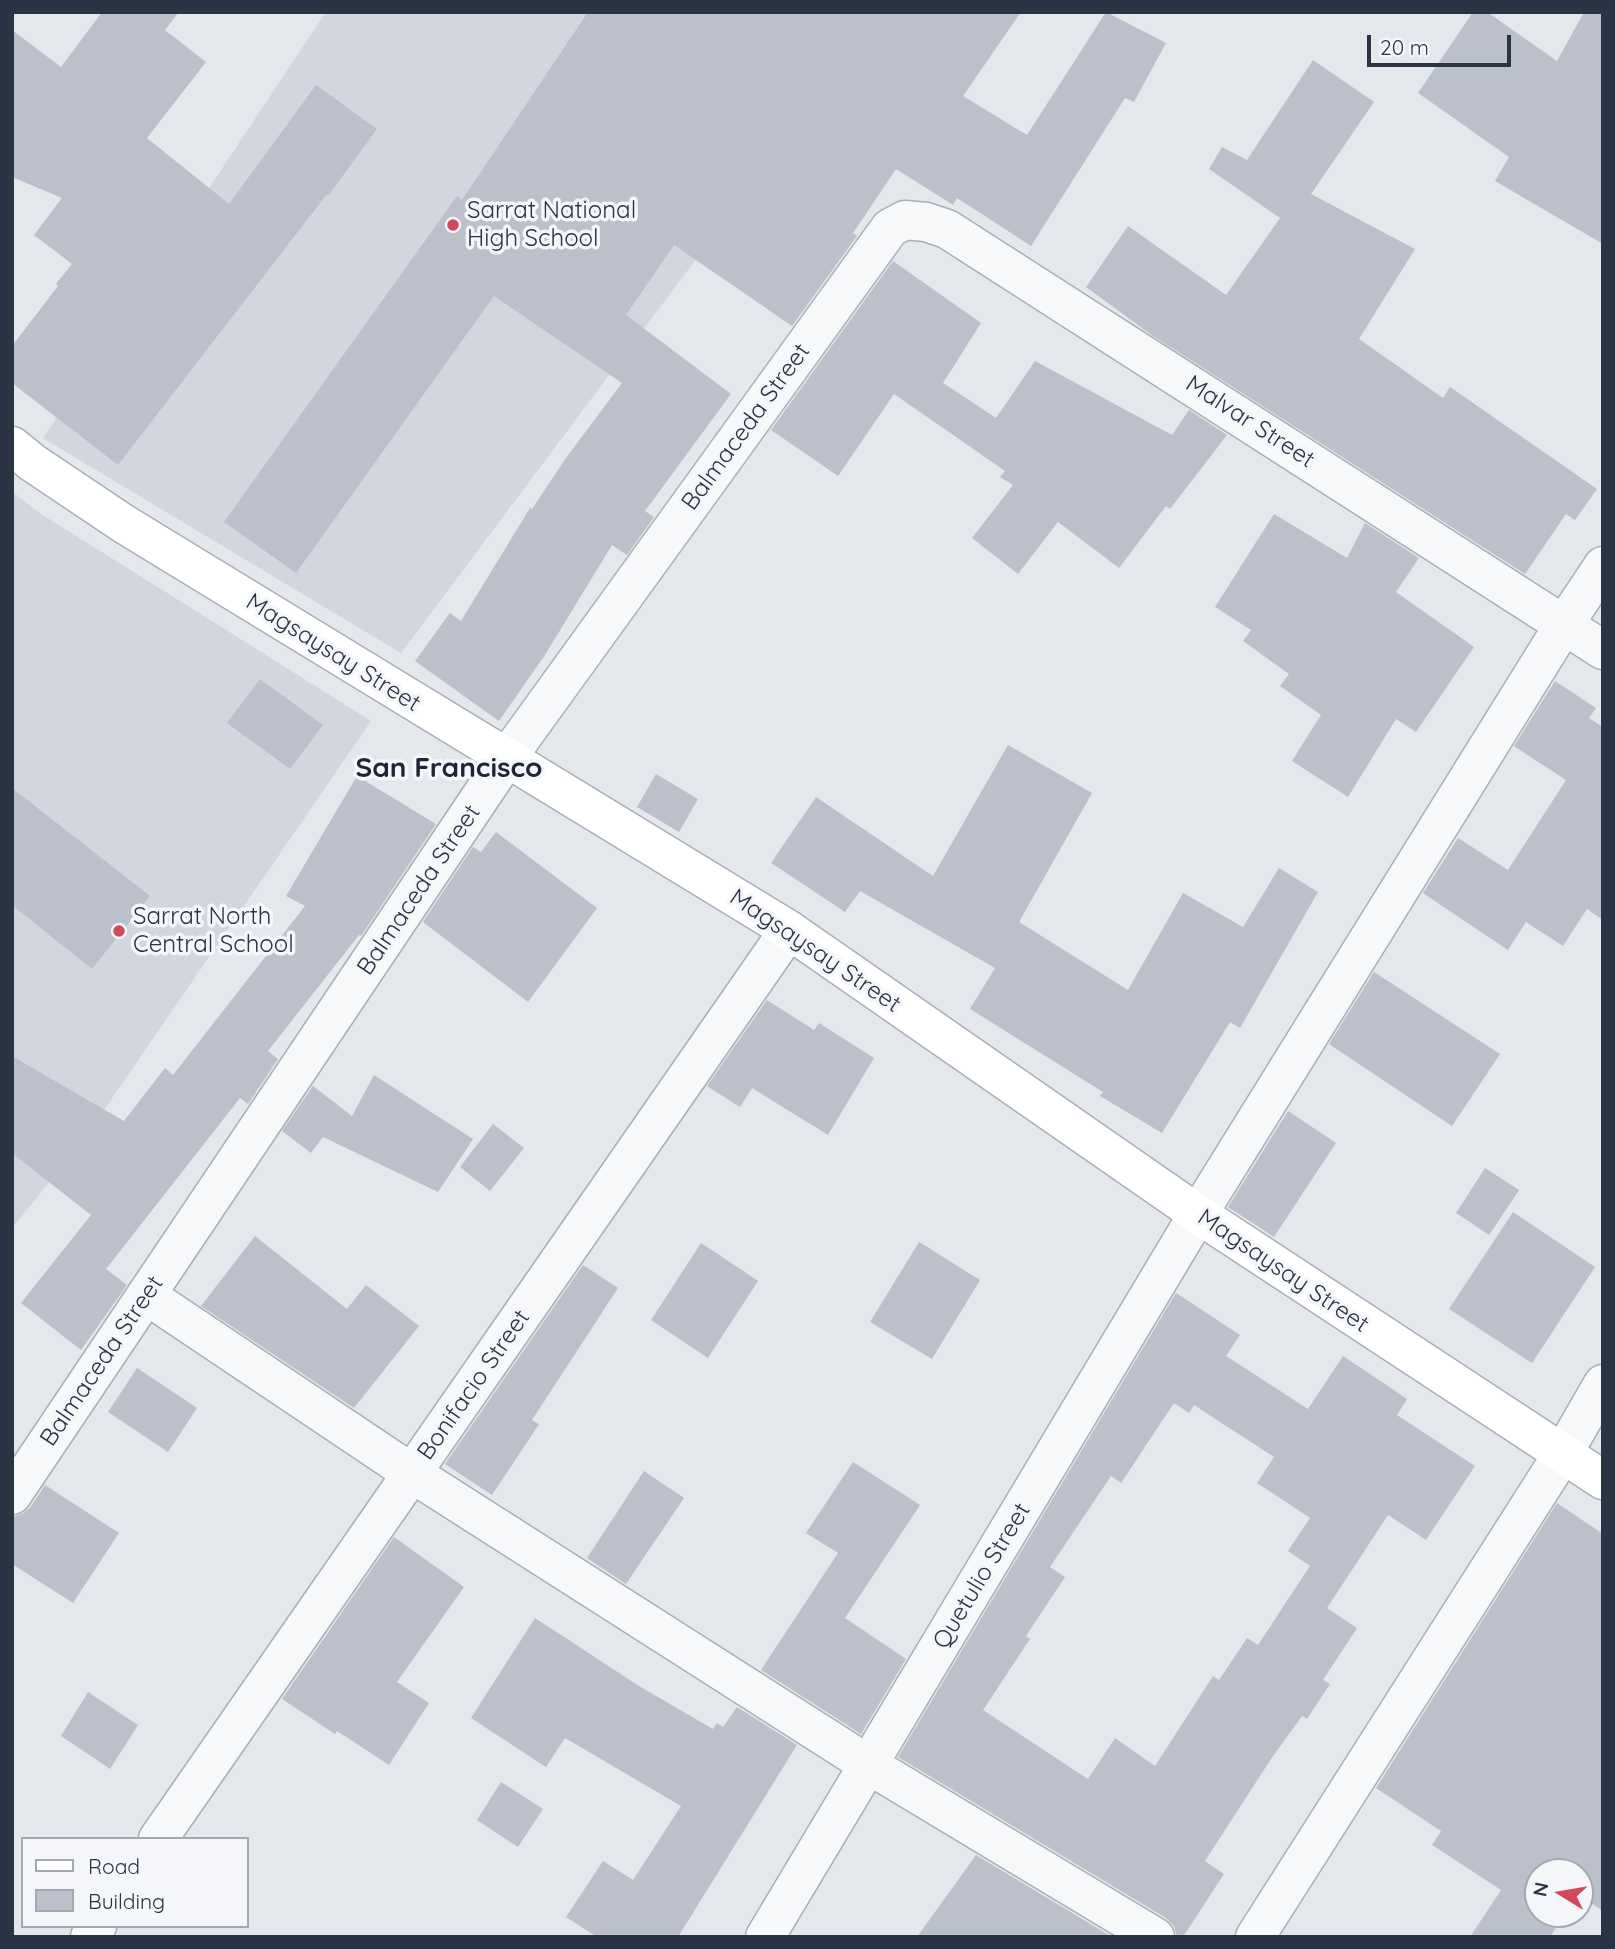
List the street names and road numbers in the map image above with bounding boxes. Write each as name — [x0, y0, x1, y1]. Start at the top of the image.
street label: Balmaceda Street — [676, 338, 816, 516]
street label: Malvar Street — [1180, 370, 1320, 474]
street label: Magsaysay Street — [240, 588, 426, 718]
street label: Balmaceda Street — [351, 799, 487, 981]
street label: Magsaysay Street — [724, 883, 906, 1019]
street label: Magsaysay Street — [1192, 1203, 1374, 1339]
street label: Balmaceda Street — [34, 1270, 170, 1452]
street label: Bonifacio Street — [412, 1304, 536, 1466]
street label: Quetulio Street — [927, 1498, 1037, 1654]

